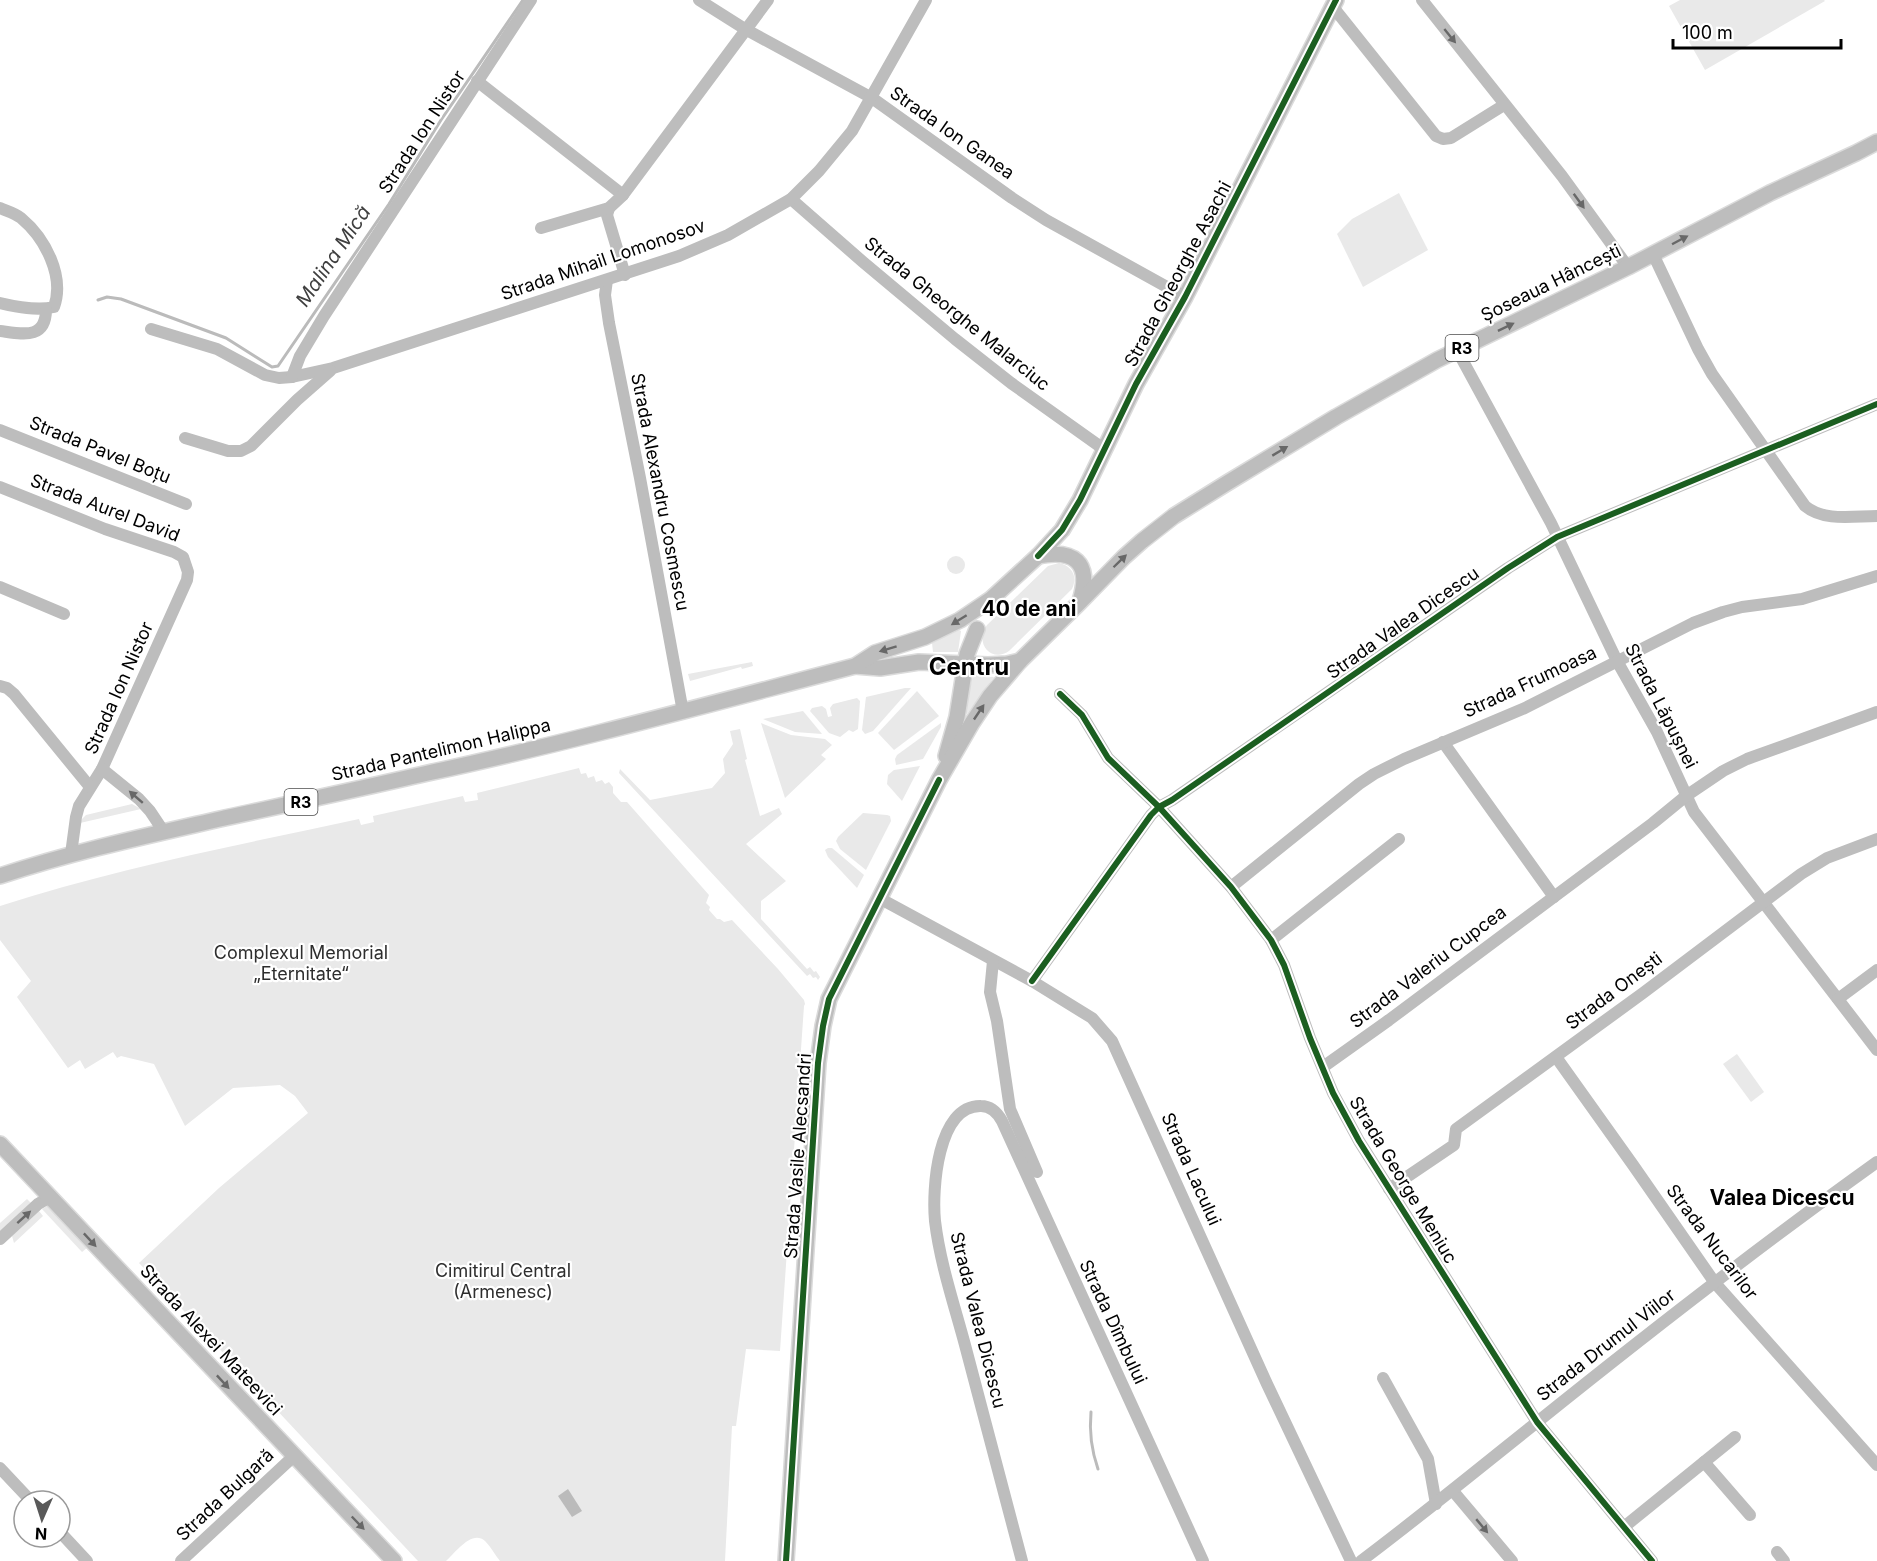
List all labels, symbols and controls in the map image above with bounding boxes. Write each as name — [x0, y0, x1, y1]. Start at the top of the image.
scale bar — [1673, 12, 1841, 50]
text: 100 m — [1682, 22, 1733, 43]
one-way arrow — [1444, 28, 1456, 43]
street label: Strada Ion Nistor — [374, 66, 469, 197]
street label: Strada Ion Ganea — [886, 82, 1018, 183]
street label: Strada Gheorghe Asachi — [1120, 177, 1235, 370]
one-way arrow — [1573, 193, 1585, 208]
water label: Malina Mică — [290, 201, 376, 311]
street label: Strada Mihail Lomonosov — [498, 215, 708, 304]
street label: Strada Gheorghe Malarciuc — [860, 232, 1054, 395]
one-way arrow — [1672, 235, 1689, 245]
street label: Șoseaua Hâncești — [1477, 240, 1625, 326]
one-way arrow — [1497, 322, 1514, 331]
road number: R3 — [1446, 335, 1478, 361]
street label: Strada Alexandru Cosmescu — [627, 371, 694, 612]
street label: Strada Pavel Boțu — [26, 412, 174, 488]
one-way arrow — [1272, 446, 1288, 457]
street label: Strada Aurel David — [28, 469, 183, 546]
one-way arrow — [1112, 554, 1127, 568]
street label: Strada Valea Dicescu — [1323, 562, 1483, 683]
district label: 40 de ani — [981, 596, 1077, 621]
one-way arrow — [951, 614, 967, 625]
street label: Strada Ion Nistor — [80, 618, 157, 757]
street label: Strada Lăpușnei — [1620, 640, 1702, 772]
street label: Strada Frumoasa — [1460, 641, 1600, 722]
one-way arrow — [879, 645, 897, 654]
district label: Centru — [929, 652, 1009, 681]
one-way arrow — [974, 704, 985, 720]
street label: Strada Pantelimon Halippa — [329, 714, 553, 785]
road number: R3 — [284, 789, 318, 815]
one-way arrow — [128, 791, 144, 804]
street label: Strada Valeriu Cupcea — [1346, 901, 1510, 1032]
park label: Complexul Memorial „Eternitate“ — [214, 942, 388, 984]
street label: Strada Onești — [1561, 948, 1667, 1034]
street label: Strada Vasile Alecsandri — [780, 1052, 815, 1260]
street label: Strada George Meniuc — [1345, 1092, 1462, 1267]
street label: Strada Lacului — [1157, 1109, 1226, 1228]
street label: Strada Nucarilor — [1662, 1180, 1763, 1304]
district label: Valea Dicescu — [1709, 1185, 1855, 1210]
one-way arrow — [16, 1211, 31, 1224]
street label: Strada Valea Dicescu — [946, 1230, 1011, 1410]
one-way arrow — [82, 1232, 96, 1246]
street label: Strada Dîmbului — [1075, 1256, 1151, 1387]
street label: Strada Alexei Mateevici — [136, 1260, 287, 1419]
park label: Cimitirul Central (Armenesc) — [435, 1260, 571, 1302]
street label: Strada Drumul Viilor — [1532, 1284, 1679, 1405]
one-way arrow — [216, 1374, 230, 1388]
street label: Strada Bulgară — [172, 1444, 278, 1545]
north arrow — [12, 1489, 72, 1549]
one-way arrow — [350, 1516, 364, 1530]
one-way arrow — [1476, 1518, 1489, 1534]
text: N — [35, 1524, 48, 1544]

